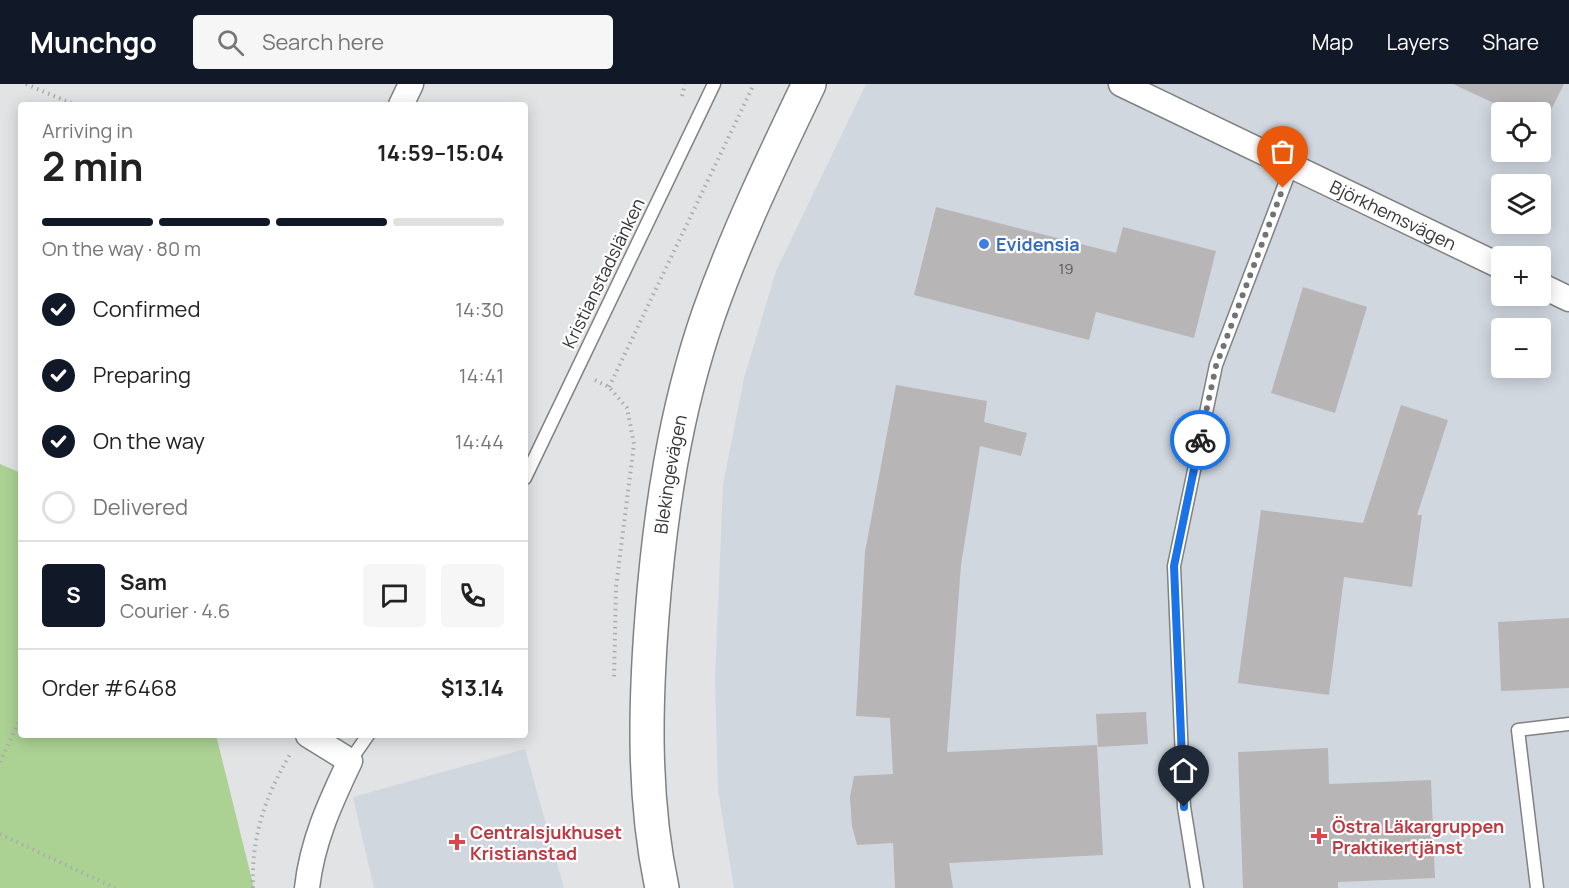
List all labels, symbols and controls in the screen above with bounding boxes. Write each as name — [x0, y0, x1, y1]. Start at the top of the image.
search box — [193, 15, 613, 69]
text: Munchgo — [30, 23, 157, 61]
icon: search — [214, 26, 247, 59]
text: Search here — [262, 27, 384, 57]
text: Map — [1312, 28, 1353, 56]
text: Layers — [1386, 28, 1449, 56]
text: Share — [1482, 28, 1539, 56]
map controls — [1491, 102, 1551, 378]
button: locate — [1491, 102, 1551, 162]
text: Arriving in — [42, 117, 133, 144]
pin — [1257, 126, 1308, 188]
icon: bag — [1266, 135, 1299, 168]
text: 14:59–15:04 — [377, 138, 504, 168]
text: 2 min — [42, 139, 143, 193]
street label: Björkhemsvägen — [1326, 174, 1460, 255]
button: layers — [1491, 174, 1551, 234]
street label: Kristianstadslänken — [556, 194, 650, 352]
place label: Evidensia — [996, 232, 1080, 256]
text: On the way · 80 m — [42, 235, 201, 262]
marker: Evidensia — [977, 237, 991, 251]
button: + — [1491, 246, 1551, 306]
house number: 19 — [1058, 258, 1074, 279]
icon: check — [42, 293, 75, 326]
text: Confirmed — [93, 294, 201, 324]
text: 14:30 — [455, 296, 504, 323]
button: − — [1491, 318, 1551, 378]
icon: check — [42, 359, 75, 392]
text: Preparing — [93, 360, 191, 390]
text: 14:41 — [459, 362, 504, 389]
courier — [1170, 410, 1230, 470]
street label: Blekingevägen — [648, 412, 692, 535]
icon: bike — [1184, 424, 1217, 457]
icon: check — [42, 425, 75, 458]
text: On the way — [93, 426, 205, 456]
text: 14:44 — [455, 428, 504, 455]
text: Delivered — [93, 492, 188, 522]
button: chat — [363, 564, 426, 627]
button: phone — [441, 564, 504, 627]
text: Sam — [120, 567, 167, 597]
text: S — [66, 580, 81, 610]
text: Courier · 4.6 — [120, 597, 230, 624]
text: Order #6468 — [42, 673, 177, 703]
text: $13.14 — [441, 673, 504, 703]
pin — [1158, 745, 1209, 807]
icon: home — [1167, 754, 1200, 787]
place label: Östra Läkargruppen Praktikertjänst — [1332, 814, 1504, 859]
place label: Centralsjukhuset Kristianstad — [470, 820, 622, 865]
marker: Östra Läkargruppen Praktikertjänst — [1310, 827, 1328, 845]
marker: Centralsjukhuset Kristianstad — [448, 833, 466, 851]

